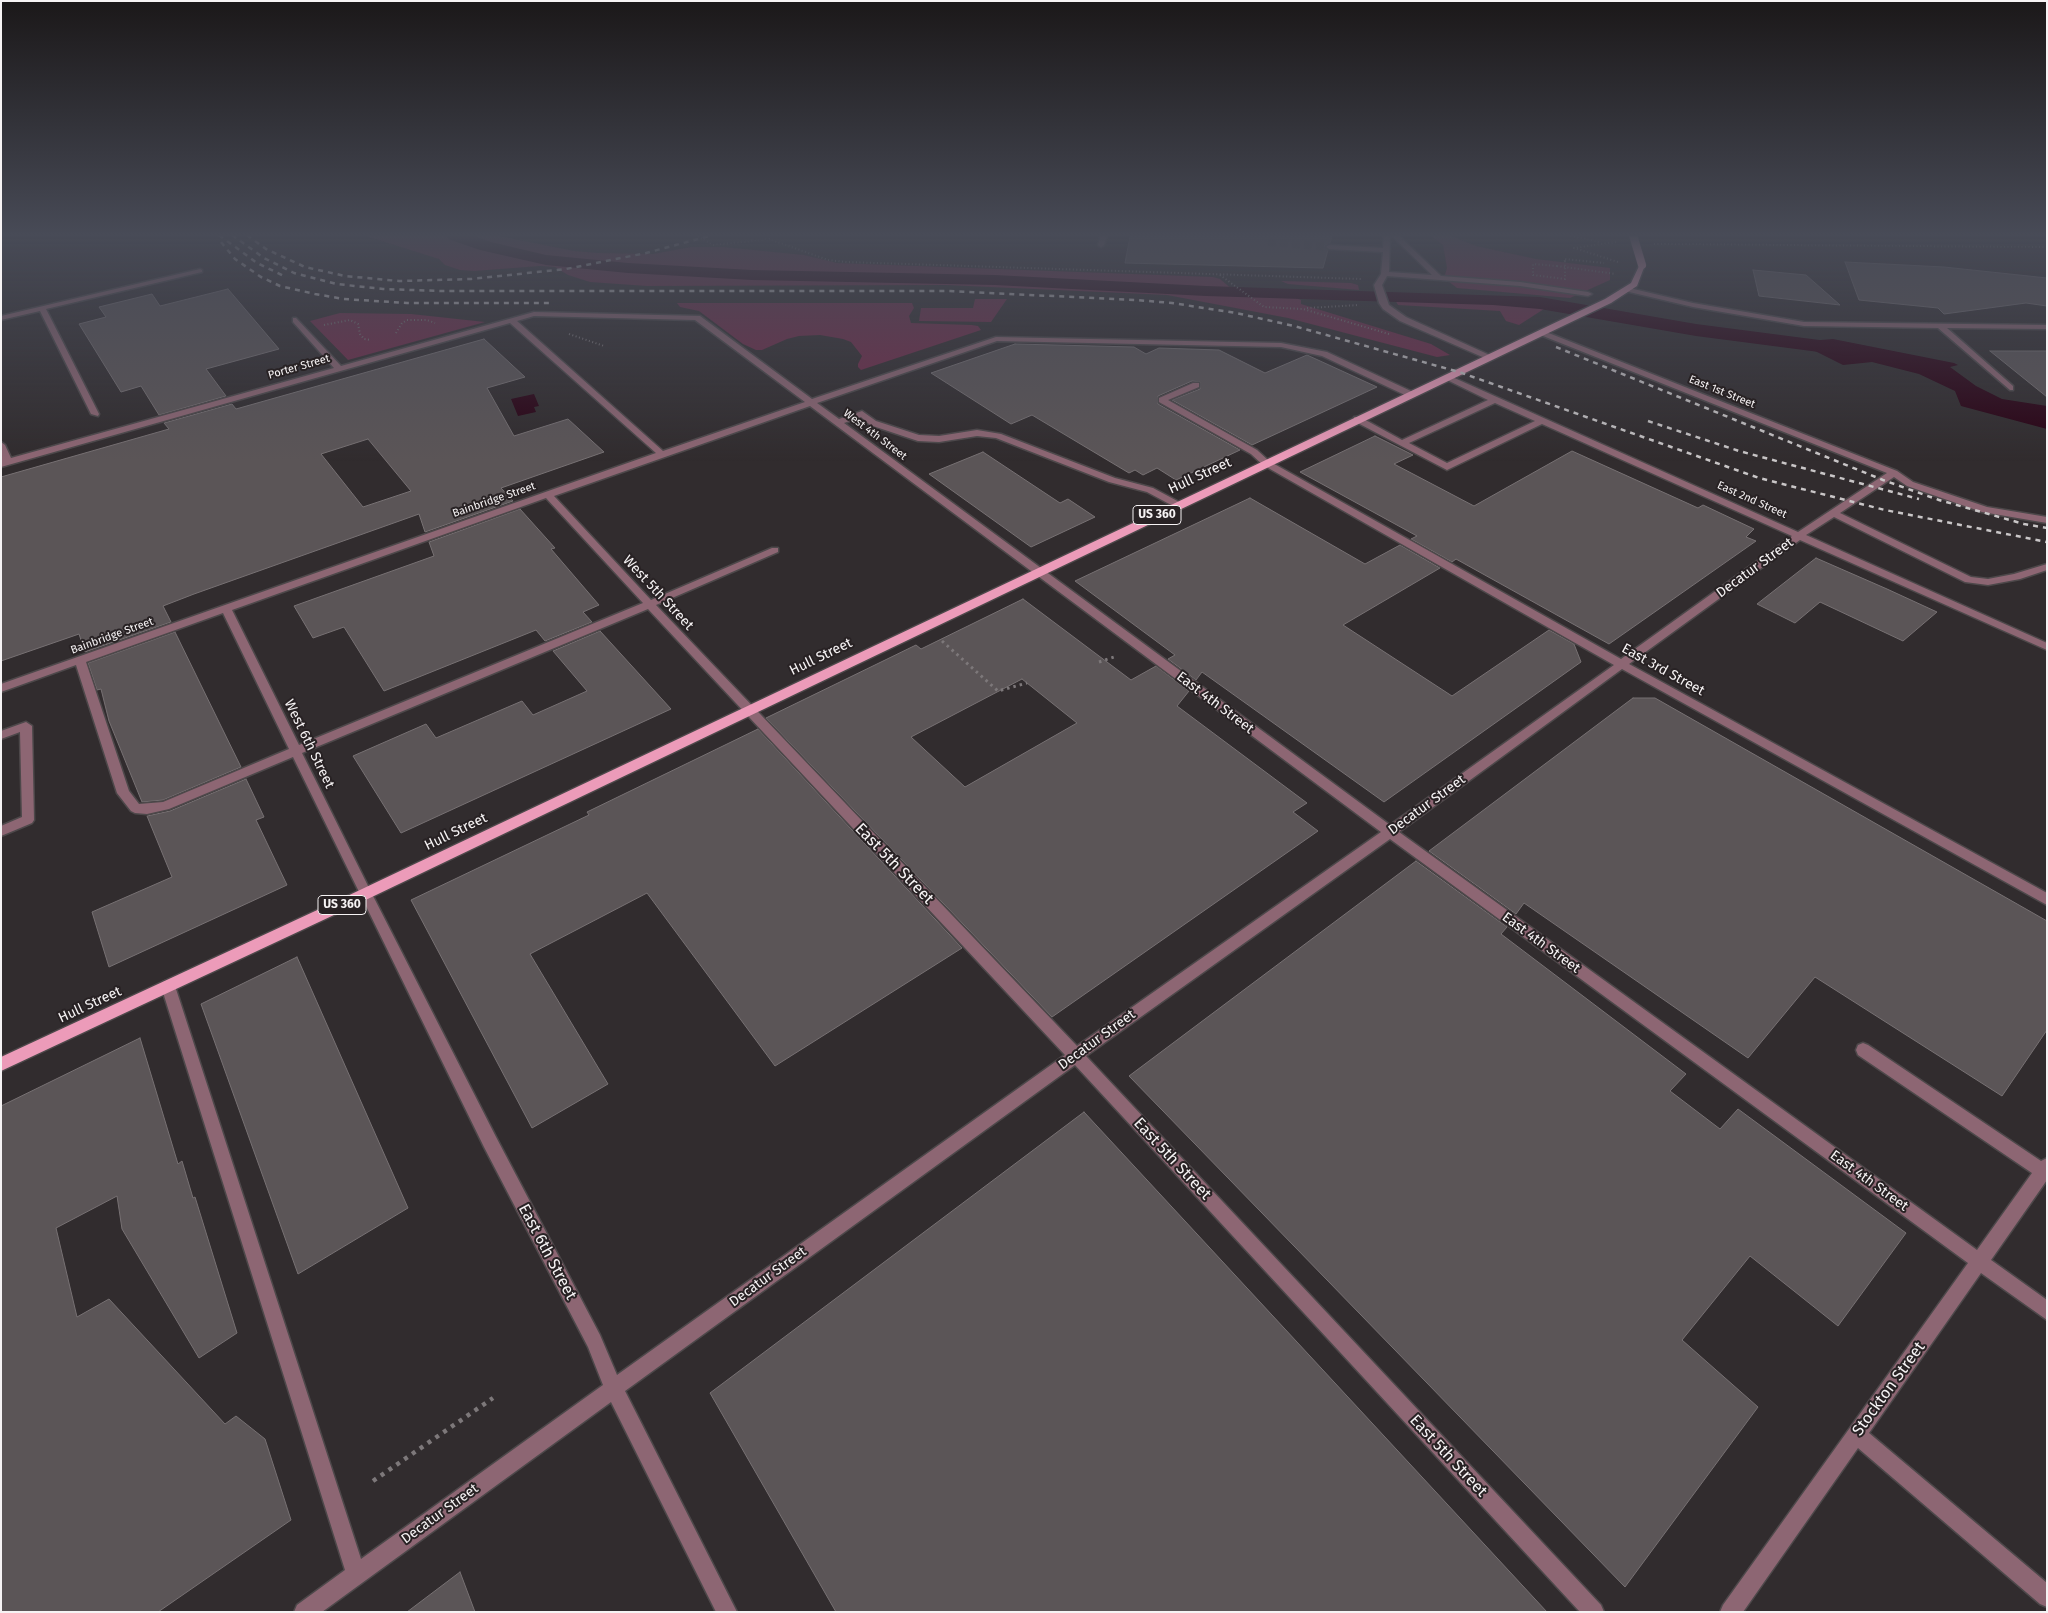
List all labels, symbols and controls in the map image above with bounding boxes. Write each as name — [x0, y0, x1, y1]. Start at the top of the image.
street label: Porter Street — [267, 352, 331, 382]
street label: East 1st Street — [1687, 373, 1757, 411]
street label: West 4th Street — [841, 407, 909, 463]
street label: Hull Street — [1166, 454, 1234, 498]
street label: East 2nd Street — [1715, 479, 1789, 521]
street label: Bainbridge Street — [451, 480, 537, 520]
road number: US 360 — [1133, 506, 1181, 524]
street label: Decatur Street — [1713, 534, 1797, 602]
street label: West 5th Street — [619, 552, 697, 634]
street label: Bainbridge Street — [69, 615, 155, 657]
street label: Hull Street — [787, 635, 855, 679]
street label: East 3rd Street — [1619, 640, 1707, 700]
street label: East 4th Street — [1173, 668, 1257, 738]
street label: West 6th Street — [280, 697, 338, 791]
street label: Decatur Street — [1385, 771, 1469, 839]
street label: Hull Street — [422, 810, 490, 854]
street label: East 5th Street — [851, 820, 937, 908]
road number: US 360 — [318, 896, 366, 914]
street label: East 4th Street — [1499, 909, 1583, 977]
street label: Hull Street — [56, 983, 124, 1027]
street label: Decatur Street — [1055, 1006, 1139, 1074]
street label: East 5th Street — [1129, 1114, 1215, 1204]
street label: East 4th Street — [1827, 1147, 1911, 1215]
street label: East 6th Street — [514, 1201, 580, 1303]
street label: Decatur Street — [726, 1243, 810, 1311]
street label: Stockton Street — [1849, 1338, 1929, 1440]
street label: East 5th Street — [1405, 1411, 1491, 1501]
street label: Decatur Street — [398, 1480, 482, 1548]

